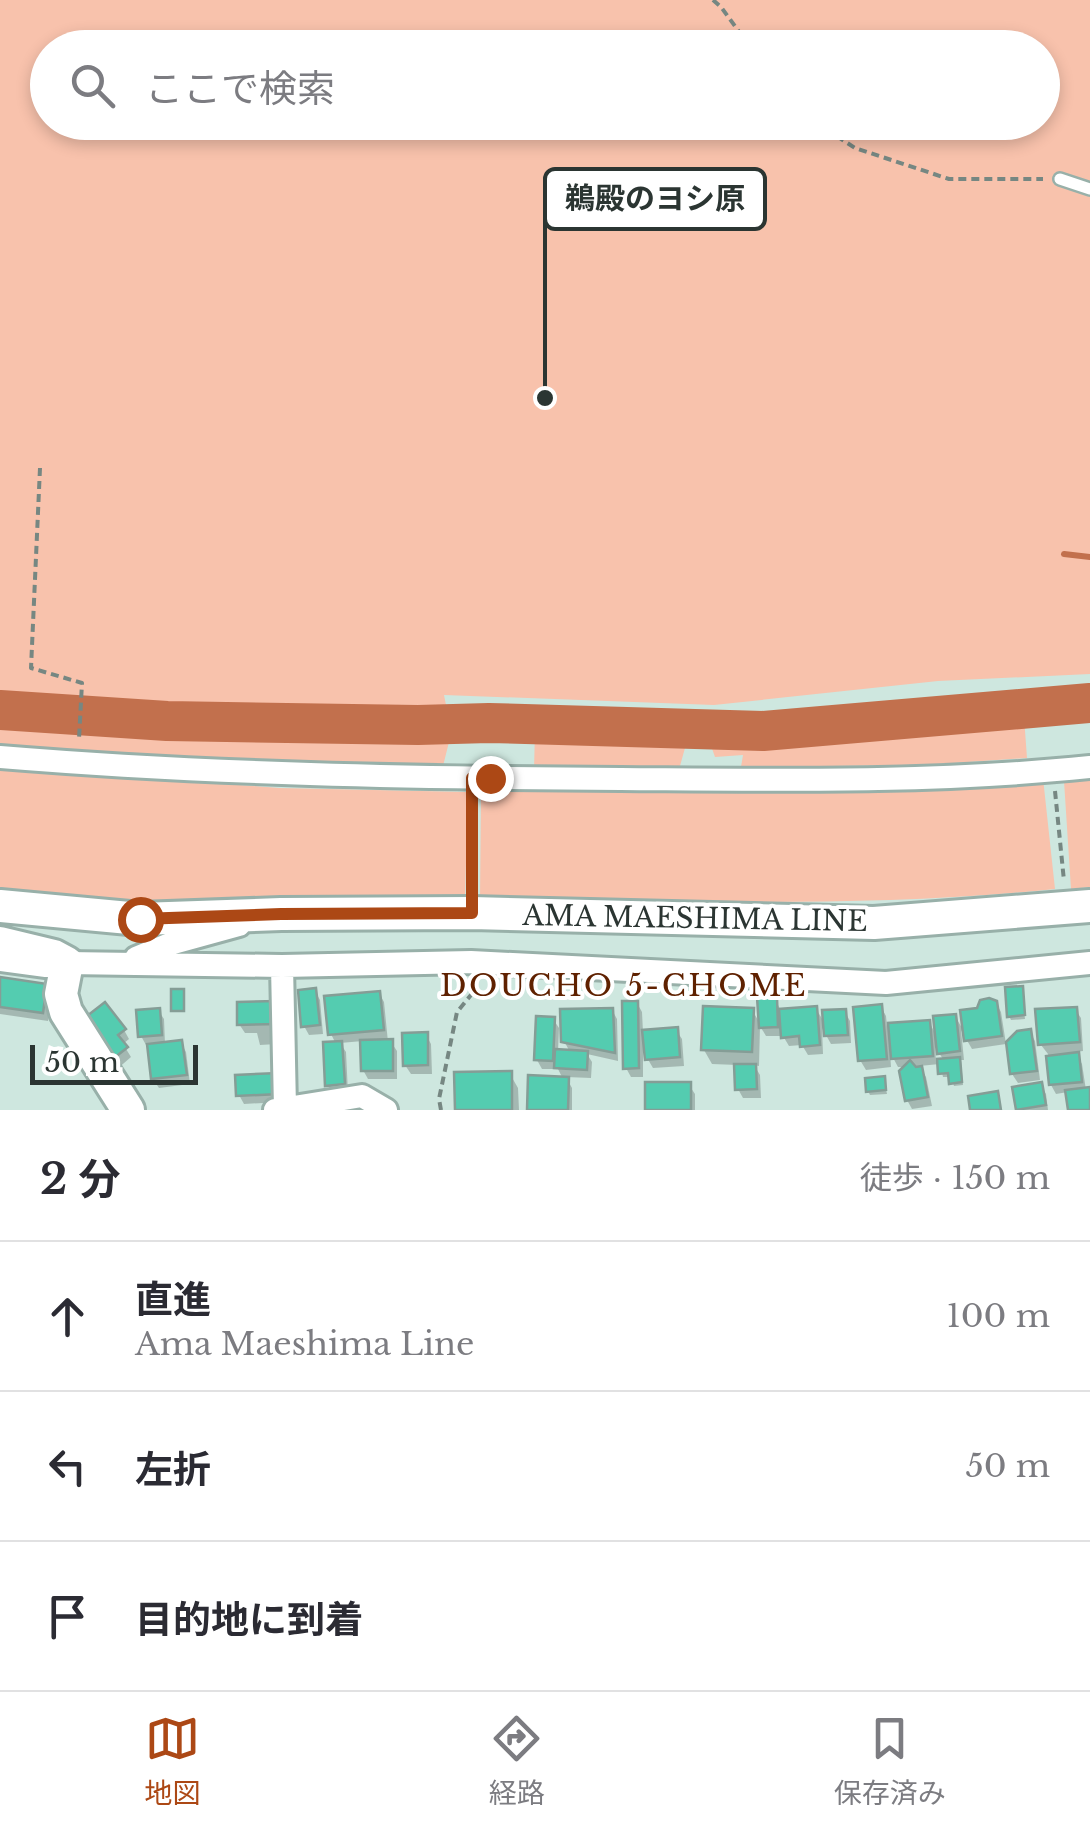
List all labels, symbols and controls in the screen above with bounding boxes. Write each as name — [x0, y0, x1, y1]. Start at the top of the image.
search box — [30, 30, 1060, 140]
icon: search — [65, 58, 120, 113]
text: ここで検索 — [145, 65, 335, 112]
callout: 鵜殿のヨシ原 — [545, 169, 765, 229]
text: 鵜殿のヨシ原 — [565, 180, 745, 217]
route end — [468, 756, 514, 802]
route start — [118, 897, 164, 943]
street label: AMA MAESHIMA LINE — [521, 898, 868, 939]
district label: DOUCHO 5-CHOME — [440, 967, 808, 1004]
scale bar — [30, 1040, 198, 1084]
text: 50 m — [45, 1045, 119, 1080]
text: 2 分 — [40, 1153, 121, 1205]
text: 徒歩 · 150 m — [860, 1158, 1050, 1198]
text: 直進 — [135, 1276, 211, 1323]
icon: ahead — [40, 1289, 95, 1344]
text: 100 m — [947, 1296, 1050, 1336]
text: Ama Maeshima Line — [135, 1324, 474, 1364]
icon: left — [40, 1439, 95, 1494]
text: 左折 — [135, 1446, 211, 1493]
text: 50 m — [965, 1446, 1050, 1486]
icon: arrive — [40, 1589, 95, 1644]
text: 目的地に到着 — [135, 1596, 363, 1643]
tab: 地図 — [144, 1711, 200, 1811]
tab: 経路 — [489, 1711, 545, 1811]
tab: 保存済み — [834, 1711, 946, 1811]

